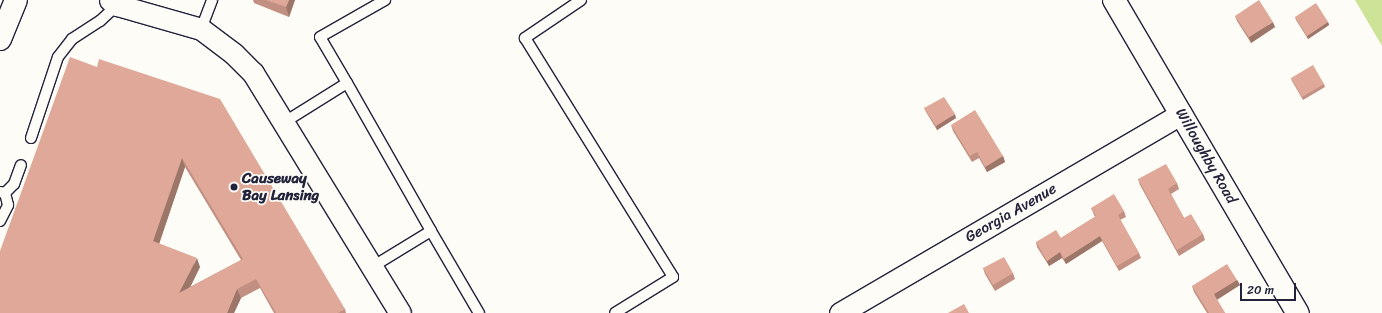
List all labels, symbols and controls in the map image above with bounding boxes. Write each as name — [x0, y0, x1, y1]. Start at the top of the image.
street label: Willoughby Road — [1171, 105, 1241, 207]
place label: Causeway Bay Lansing — [242, 169, 320, 204]
street label: Georgia Avenue — [962, 180, 1060, 246]
marker: Causeway Bay Lansing — [229, 182, 239, 192]
scale bar — [1242, 275, 1298, 301]
text: 20 m — [1247, 279, 1274, 301]

